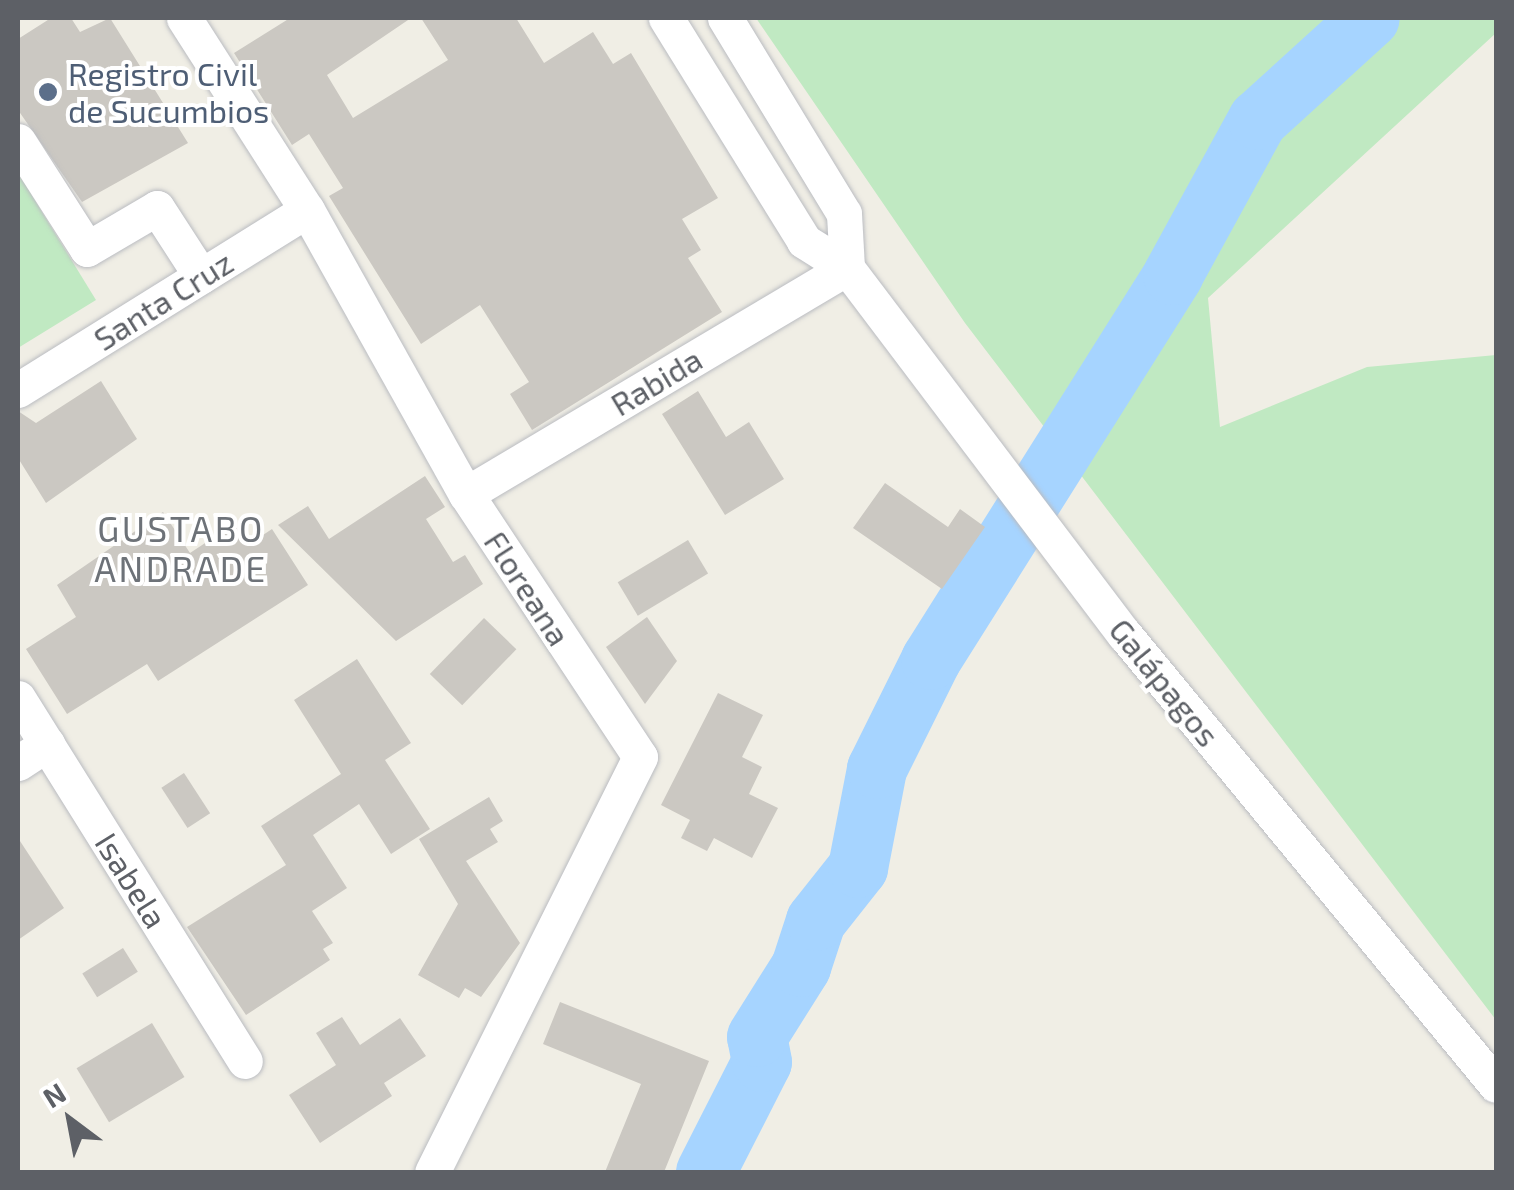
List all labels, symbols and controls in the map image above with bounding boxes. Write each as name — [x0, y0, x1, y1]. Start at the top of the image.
place label: Registro Civil de Sucumbios — [68, 55, 269, 130]
marker: Registro Civil de Sucumbios — [37, 81, 59, 103]
street label: Santa Cruz — [86, 242, 240, 358]
street label: Rabida — [603, 339, 709, 423]
district label: GUSTABO ANDRADE — [94, 507, 268, 589]
street label: Floreana — [477, 524, 579, 652]
street label: Galápagos — [1102, 610, 1228, 754]
street label: Isabela — [88, 825, 176, 935]
north arrow — [20, 1070, 120, 1170]
text: N — [37, 1075, 72, 1114]

